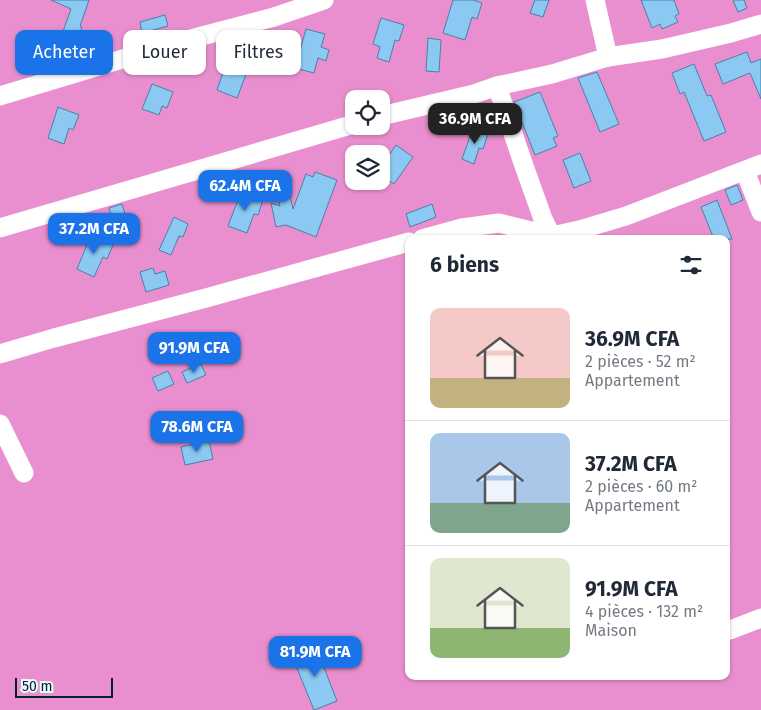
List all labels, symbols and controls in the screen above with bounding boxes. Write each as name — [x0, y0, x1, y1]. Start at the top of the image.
chip: Acheter — [15, 30, 113, 75]
chip: Louer — [123, 30, 206, 75]
chip: Filtres — [216, 30, 301, 75]
map controls — [345, 90, 390, 190]
button: locate — [345, 90, 390, 135]
pin: 36.9M CFA — [418, 102, 532, 145]
text: 36.9M CFA — [439, 109, 511, 128]
button: layers — [345, 145, 390, 190]
pin: 62.4M CFA — [188, 170, 302, 212]
text: 62.4M CFA — [209, 176, 281, 195]
pin: 37.2M CFA — [37, 212, 151, 255]
text: 37.2M CFA — [59, 219, 129, 238]
icon: filters — [677, 251, 705, 279]
text: 6 biens — [430, 252, 499, 278]
text: 36.9M CFA — [585, 326, 679, 352]
icon: home — [470, 328, 530, 388]
pin: 91.9M CFA — [137, 332, 251, 374]
text: 91.9M CFA — [159, 338, 229, 357]
text: 2 pièces · 52 m² — [585, 352, 696, 371]
text: Appartement — [585, 371, 680, 390]
pin: 78.6M CFA — [140, 410, 254, 453]
text: 78.6M CFA — [161, 417, 233, 436]
text: 37.2M CFA — [585, 451, 677, 477]
icon: home — [470, 453, 530, 513]
text: 2 pièces · 60 m² — [585, 477, 697, 496]
text: Appartement — [585, 496, 680, 515]
text: 91.9M CFA — [585, 576, 678, 602]
icon: home — [470, 578, 530, 638]
text: 4 pièces · 132 m² — [585, 602, 703, 621]
text: Maison — [585, 621, 637, 640]
pin: 81.9M CFA — [258, 636, 372, 678]
text: 81.9M CFA — [280, 642, 350, 661]
scale bar — [15, 675, 112, 698]
text: 50 m — [22, 678, 53, 695]

